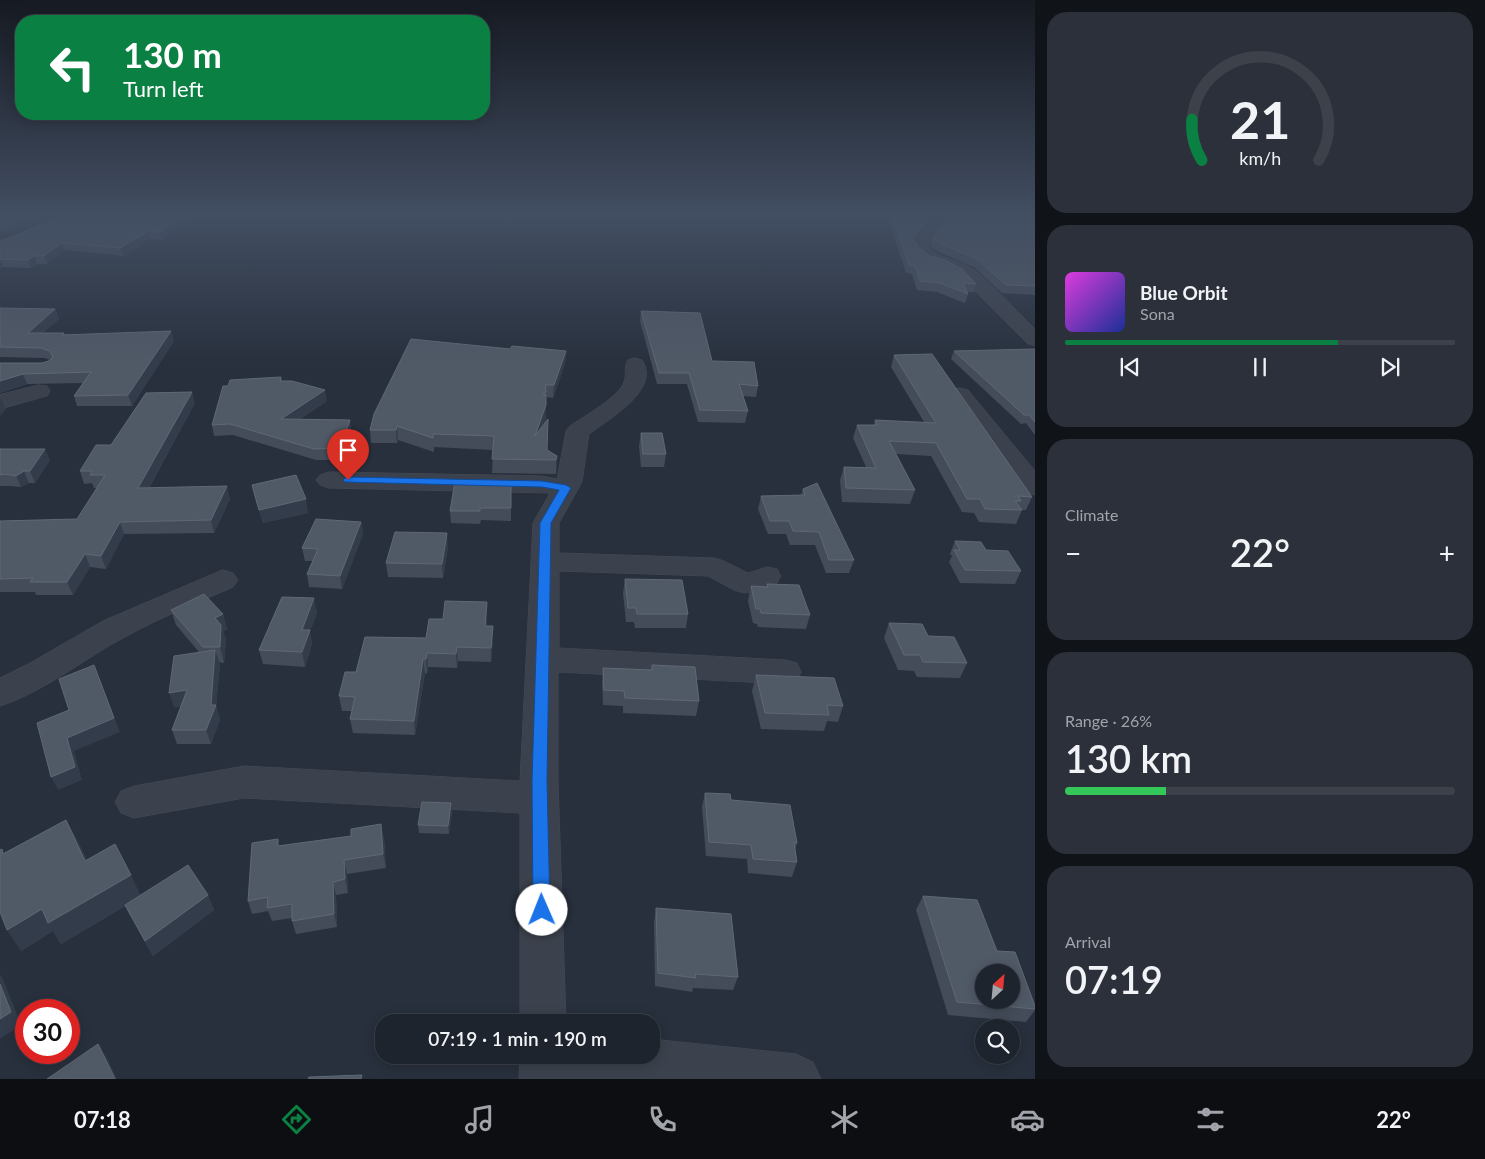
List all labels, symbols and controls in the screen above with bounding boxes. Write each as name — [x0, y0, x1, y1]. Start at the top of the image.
text: 130 m — [123, 33, 222, 75]
icon: left — [40, 35, 105, 100]
text: Turn left — [123, 75, 204, 102]
text: 21 — [1230, 88, 1290, 150]
text: km/h — [1239, 147, 1281, 169]
text: Blue Orbit — [1140, 281, 1228, 304]
text: Sona — [1140, 304, 1175, 323]
icon: previous — [1116, 353, 1144, 381]
icon: pause — [1246, 353, 1274, 381]
icon: next — [1376, 353, 1404, 381]
pin — [327, 429, 369, 480]
icon: arrive — [334, 436, 362, 464]
text: Climate — [1065, 505, 1118, 524]
text: 22° — [1230, 529, 1290, 575]
text: − — [1065, 536, 1081, 570]
text: + — [1439, 536, 1455, 570]
text: Range · 26% — [1065, 711, 1152, 730]
text: 130 km — [1065, 735, 1192, 781]
position arrow — [515, 883, 567, 935]
text: Arrival — [1065, 932, 1111, 951]
text: 07:19 — [1065, 956, 1163, 1002]
north arrow — [975, 964, 1020, 1009]
map controls — [975, 964, 1020, 1064]
speed limit sign: 30 — [15, 999, 80, 1064]
button: search — [975, 1019, 1020, 1064]
text: 07:19 · 1 min · 190 m — [428, 1027, 607, 1050]
icon: directions — [279, 1102, 314, 1137]
icon: music — [462, 1102, 497, 1137]
icon: phone — [645, 1102, 680, 1137]
icon: climate — [827, 1102, 862, 1137]
icon: car — [1010, 1102, 1045, 1137]
icon: filters — [1193, 1102, 1228, 1137]
text: 07:18 — [74, 1106, 131, 1133]
text: 22° — [1376, 1106, 1411, 1133]

